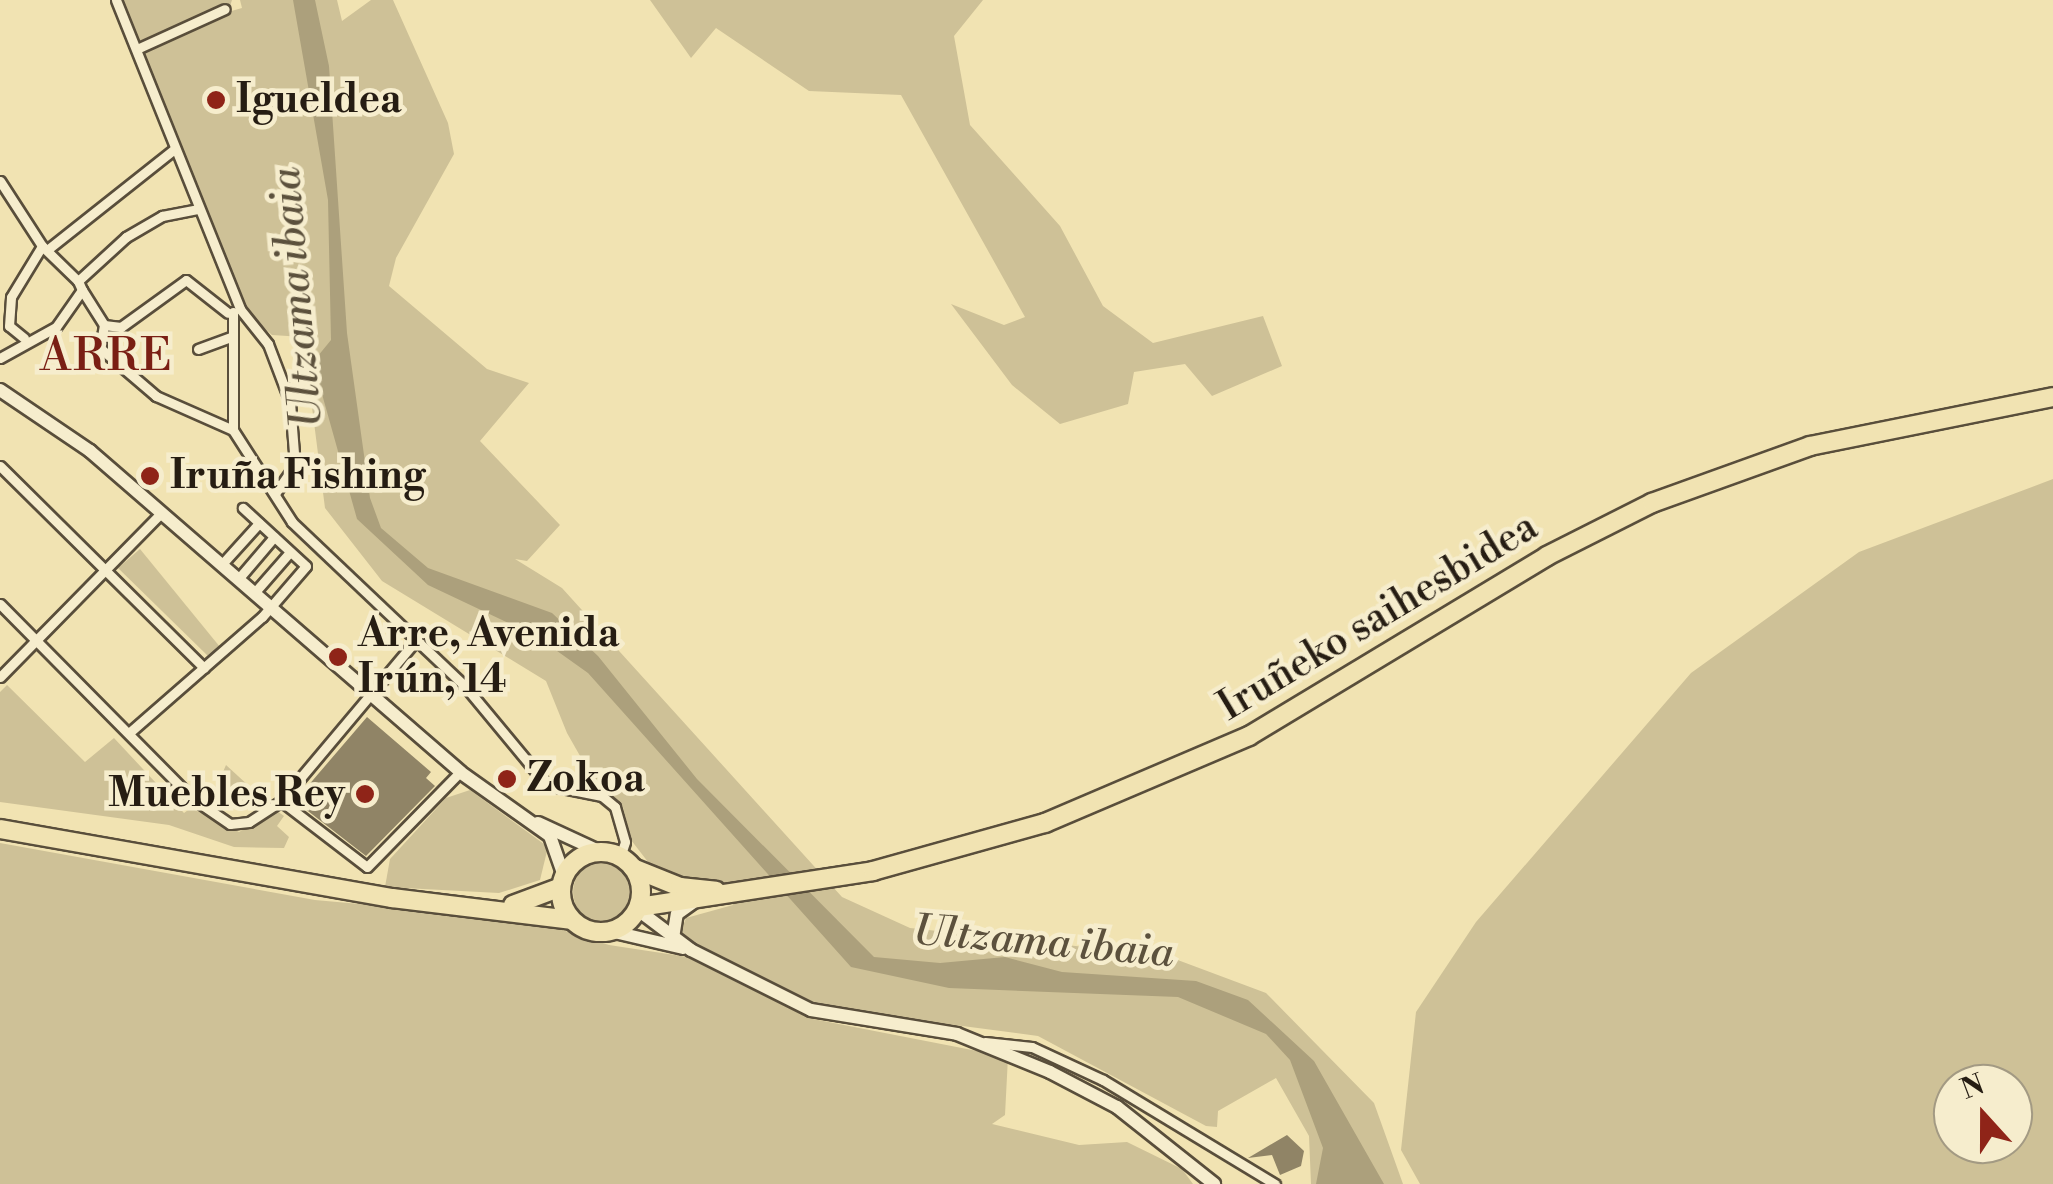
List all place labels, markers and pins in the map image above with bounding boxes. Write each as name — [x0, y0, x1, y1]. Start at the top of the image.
place label: Igueldea — [236, 76, 402, 124]
marker: Igueldea — [205, 89, 227, 111]
place label: Iruña Fishing — [170, 452, 425, 500]
marker: Iruña Fishing — [139, 465, 161, 487]
place label: Arre, Avenida Irún, 14 — [358, 610, 619, 704]
marker: Arre, Avenida Irún, 14 — [327, 646, 349, 668]
place label: Zokoa — [527, 755, 645, 803]
marker: Zokoa — [496, 768, 518, 790]
place label: Muebles Rey — [108, 770, 345, 818]
marker: Muebles Rey — [354, 783, 376, 805]

